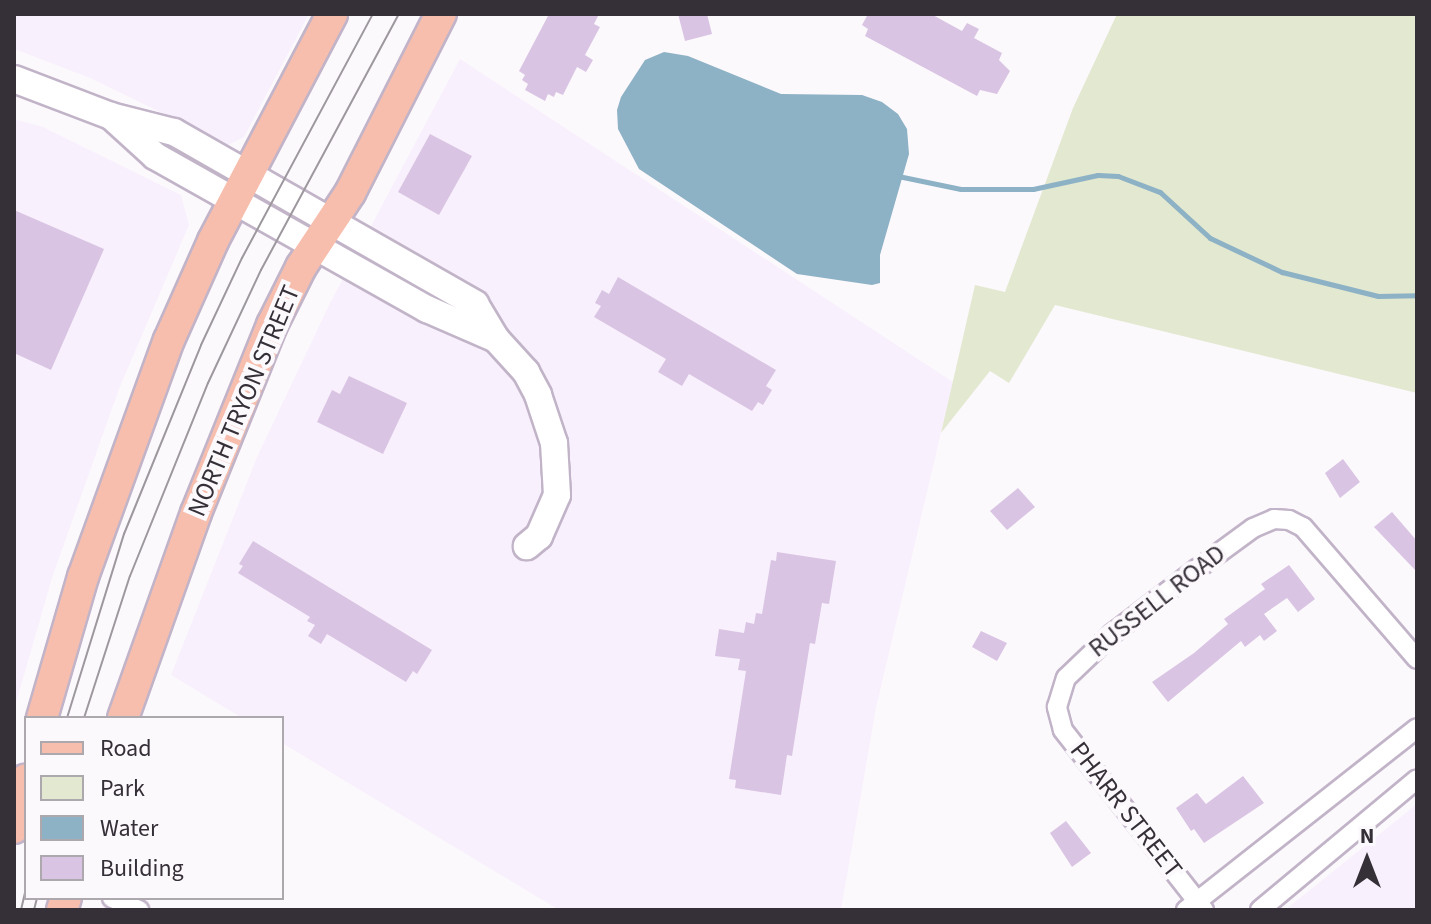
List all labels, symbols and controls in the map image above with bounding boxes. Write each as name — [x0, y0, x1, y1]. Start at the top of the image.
street label: NORTH TRYON STREET — [181, 281, 307, 521]
street label: RUSSELL ROAD — [1082, 538, 1232, 664]
legend — [24, 716, 284, 900]
text: Road — [100, 731, 152, 766]
street label: PHARR STREET — [1063, 736, 1189, 884]
text: Park — [100, 771, 145, 806]
text: Water — [100, 811, 158, 846]
north arrow — [1327, 820, 1407, 900]
text: N — [1360, 820, 1374, 852]
text: Building — [100, 851, 184, 886]

